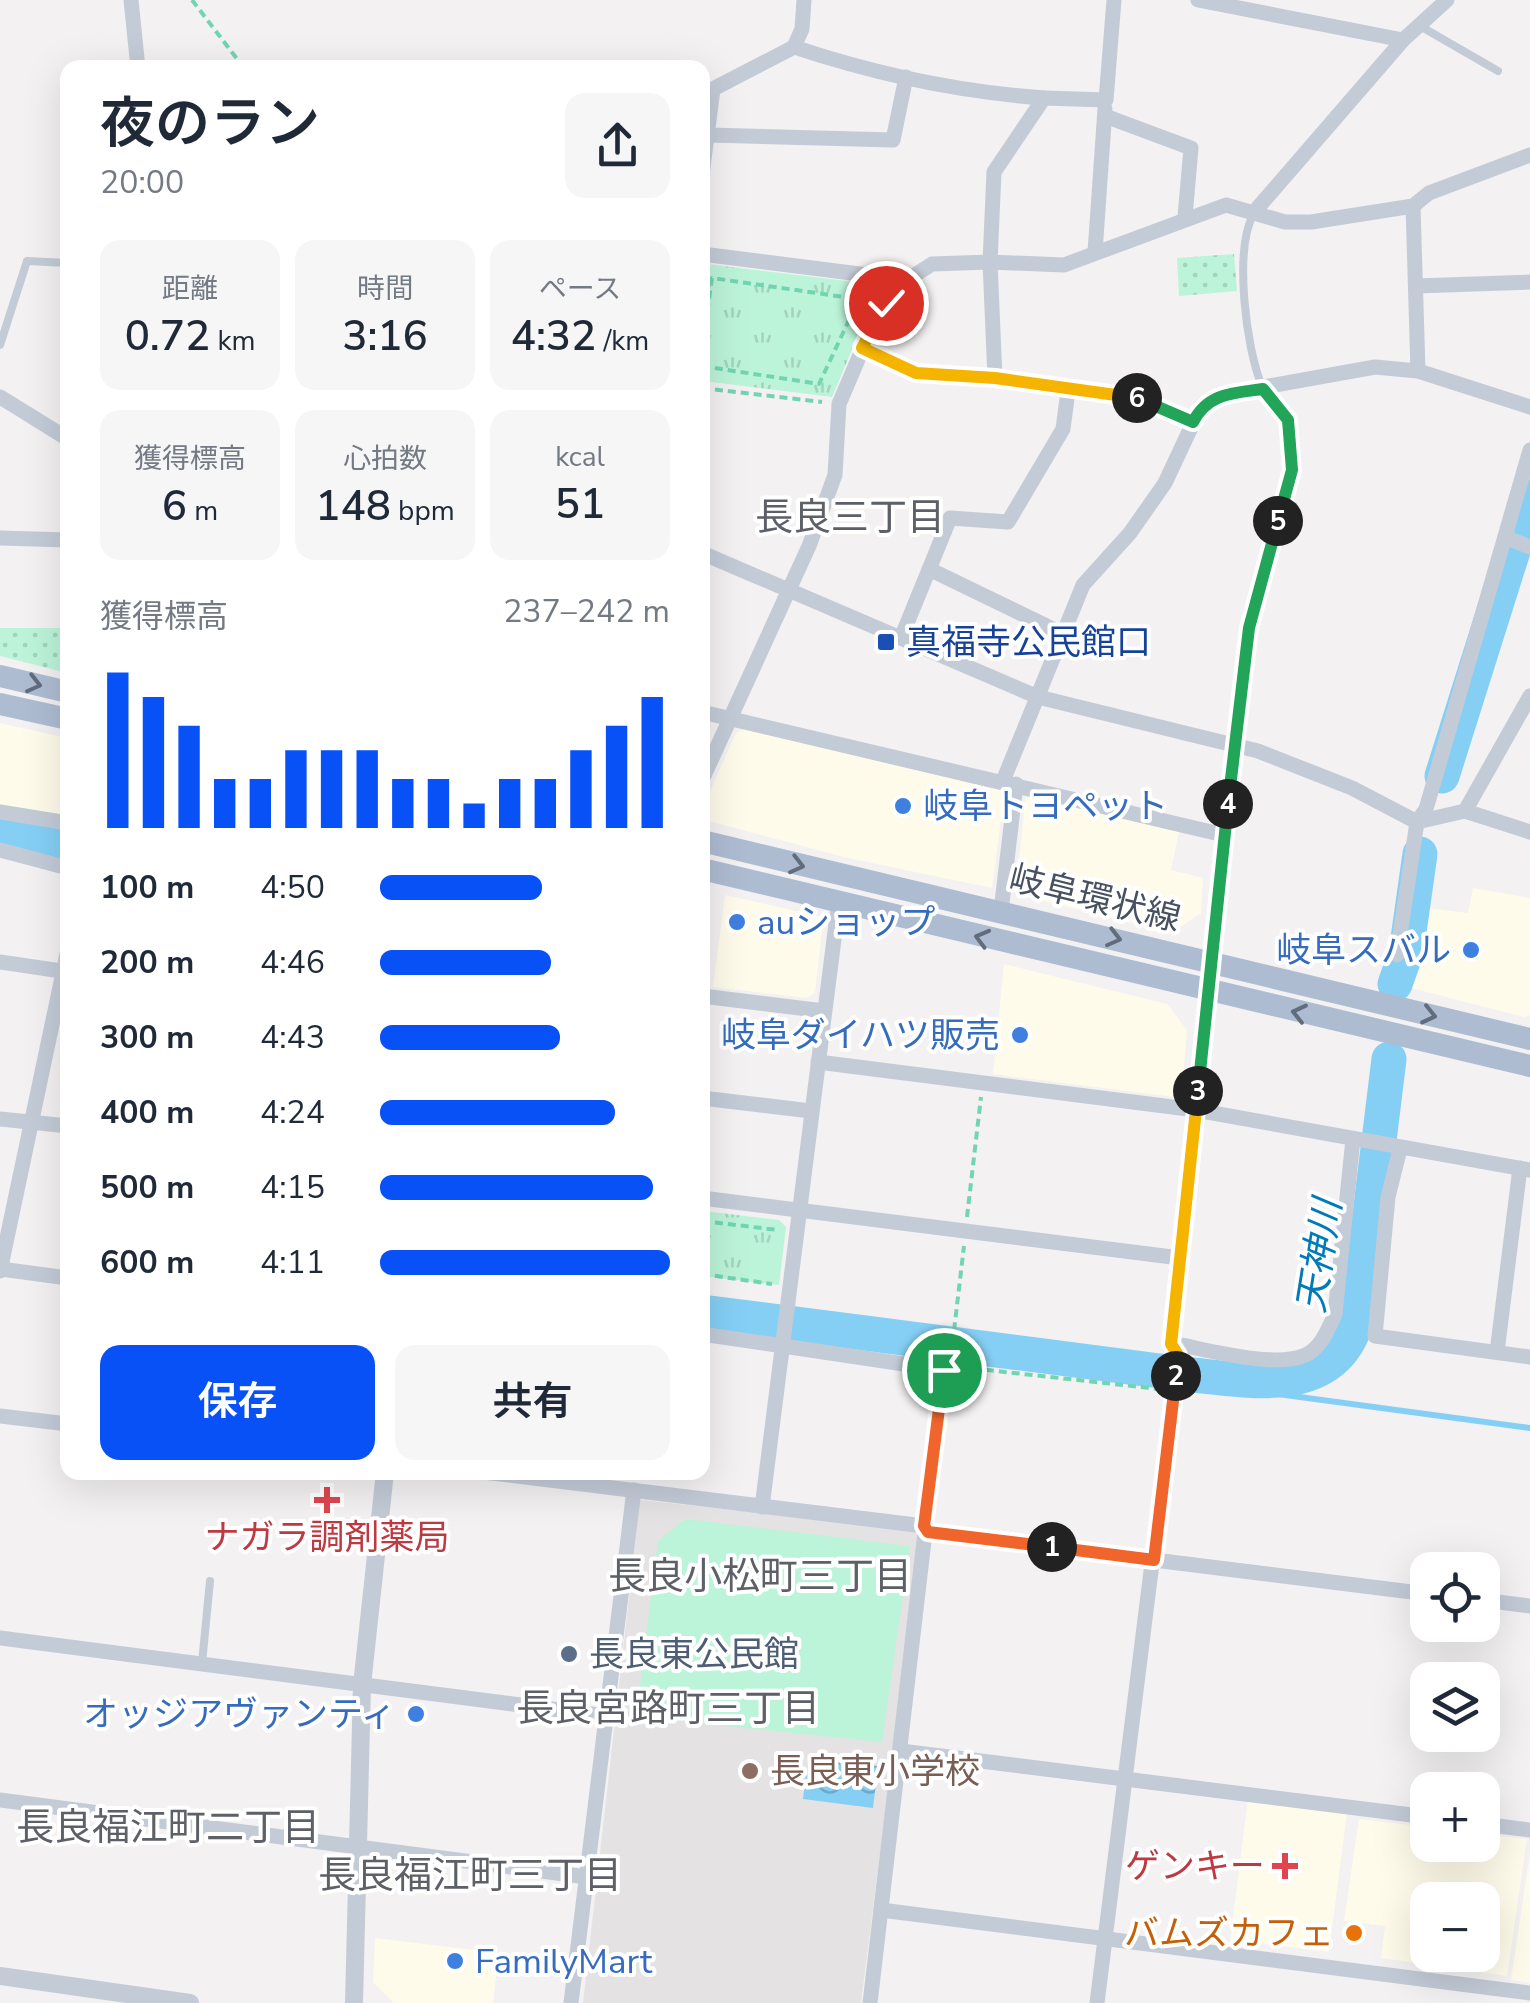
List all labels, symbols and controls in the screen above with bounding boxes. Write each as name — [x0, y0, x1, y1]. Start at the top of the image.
text: 夜のラン — [100, 86, 320, 161]
button: share — [565, 93, 670, 198]
text: 20:00 — [100, 161, 184, 204]
pin — [844, 261, 929, 346]
text: 距離 — [162, 270, 218, 308]
text: 時間 — [357, 270, 413, 308]
text: ペース — [539, 270, 621, 308]
icon: check — [859, 276, 914, 331]
text: 0.72 — [125, 308, 210, 365]
text: 3:16 — [342, 308, 428, 365]
text: 4:32 — [511, 308, 596, 365]
text: km — [210, 322, 255, 360]
text: /km — [596, 322, 649, 360]
pin: 6 — [1112, 373, 1162, 423]
text: 6 — [1129, 379, 1145, 417]
text: kcal — [555, 438, 605, 476]
text: 獲得標高 — [134, 440, 246, 478]
text: 心拍数 — [343, 440, 427, 478]
text: 51 — [555, 476, 605, 533]
text: 6 — [162, 478, 187, 535]
text: 148 — [315, 478, 391, 535]
text: m — [187, 492, 218, 530]
text: bpm — [391, 492, 455, 530]
district label: 長良三丁目 — [755, 492, 945, 543]
pin: 5 — [1253, 496, 1303, 546]
text: 5 — [1270, 502, 1286, 540]
text: 237–242 m — [503, 590, 670, 633]
text: 獲得標高 — [100, 595, 228, 638]
place label: 真福寺公民館口 — [906, 619, 1151, 666]
marker: 真福寺公民館口 — [875, 631, 897, 653]
one-way arrow — [25, 672, 42, 693]
pin: 4 — [1203, 779, 1253, 829]
place label: 岐阜トヨペット — [923, 783, 1168, 830]
text: 4 — [1220, 785, 1236, 823]
marker: 岐阜トヨペット — [892, 795, 914, 817]
one-way arrow — [788, 854, 805, 875]
street label: 岐阜環状線 — [1004, 855, 1185, 942]
text: 100 m — [100, 866, 194, 909]
text: 4:50 — [260, 866, 325, 909]
place label: auショップ — [757, 899, 935, 946]
marker: auショップ — [726, 911, 748, 933]
one-way arrow — [1105, 927, 1122, 948]
place label: 岐阜スバル — [1276, 927, 1451, 974]
one-way arrow — [974, 929, 991, 950]
marker: 岐阜スバル — [1460, 939, 1482, 961]
text: 200 m — [100, 941, 194, 984]
text: 4:46 — [260, 941, 325, 984]
one-way arrow — [1420, 1003, 1437, 1024]
one-way arrow — [1291, 1004, 1308, 1025]
place label: 岐阜ダイハツ販売 — [721, 1012, 1000, 1059]
text: 300 m — [100, 1016, 194, 1059]
text: 4:43 — [260, 1016, 325, 1059]
marker: 岐阜ダイハツ販売 — [1009, 1024, 1031, 1046]
pin: 3 — [1173, 1066, 1223, 1116]
text: 3 — [1190, 1072, 1206, 1110]
text: 400 m — [100, 1091, 194, 1134]
text: 4:24 — [260, 1091, 325, 1134]
text: 500 m — [100, 1166, 194, 1209]
text: 4:15 — [260, 1166, 325, 1209]
water label: 天神川 — [1285, 1192, 1354, 1316]
text: 600 m — [100, 1241, 194, 1284]
text: 4:11 — [260, 1241, 325, 1284]
pin — [902, 1328, 987, 1413]
icon: arrive — [917, 1343, 972, 1398]
button: 保存 — [100, 1345, 375, 1460]
button: 共有 — [395, 1345, 670, 1460]
pin: 2 — [1151, 1351, 1201, 1401]
text: 2 — [1168, 1357, 1184, 1395]
marker: ナガラ調剤薬局 — [316, 1489, 338, 1511]
place label: ナガラ調剤薬局 — [204, 1514, 450, 1561]
pin: 1 — [1027, 1522, 1077, 1572]
text: 1 — [1044, 1528, 1060, 1566]
district label: 長良小松町三丁目 — [608, 1551, 912, 1602]
map controls — [1410, 1552, 1500, 1972]
button: locate — [1410, 1552, 1500, 1642]
place label: 長良東公民館 — [589, 1631, 799, 1678]
marker: 長良東公民館 — [558, 1643, 580, 1665]
button: layers — [1410, 1662, 1500, 1752]
district label: 長良宮路町三丁目 — [516, 1683, 820, 1734]
place label: オッジアヴァンティ — [83, 1691, 396, 1738]
marker: オッジアヴァンティ — [405, 1703, 427, 1725]
place label: 長良東小学校 — [770, 1748, 980, 1795]
marker: 長良東小学校 — [739, 1760, 761, 1782]
button: + — [1410, 1772, 1500, 1862]
district label: 長良福江町二丁目 — [16, 1802, 320, 1853]
place label: ゲンキー — [1125, 1843, 1265, 1890]
district label: 長良福江町三丁目 — [318, 1850, 622, 1901]
marker: ゲンキー — [1274, 1855, 1296, 1877]
button: − — [1410, 1882, 1500, 1972]
place label: バムズカフェ — [1124, 1910, 1334, 1957]
marker: バムズカフェ — [1343, 1922, 1365, 1944]
place label: FamilyMart — [475, 1938, 653, 1985]
marker: FamilyMart — [444, 1950, 466, 1972]

